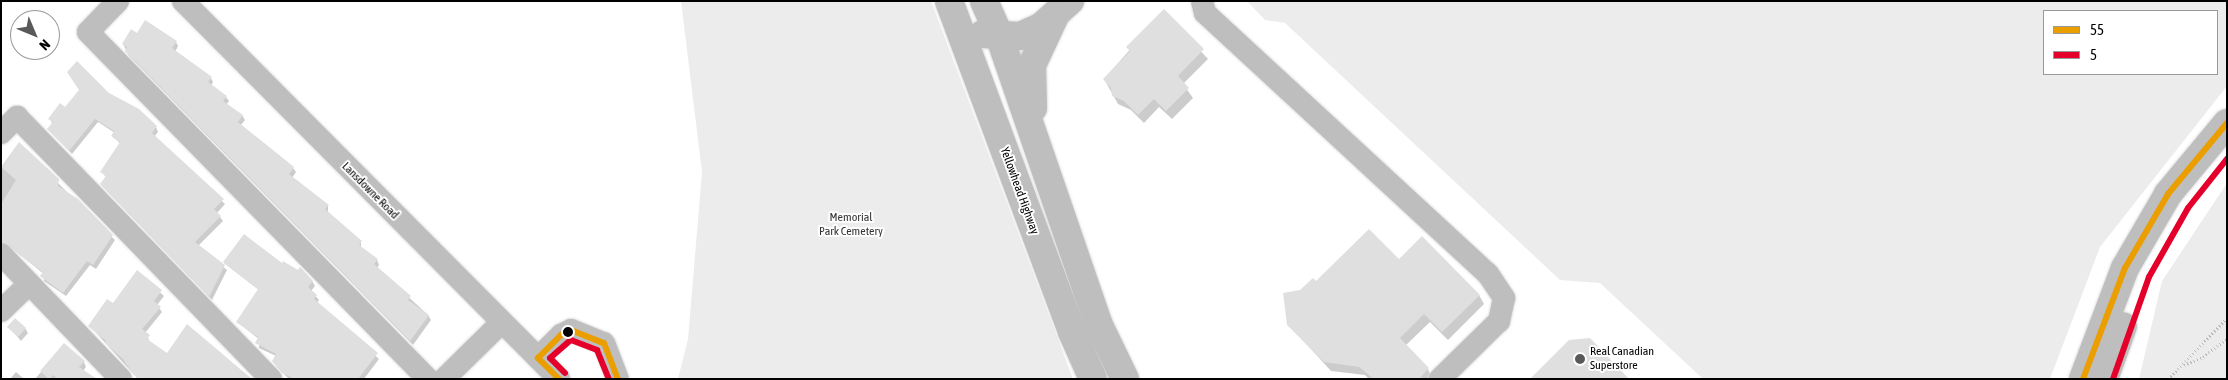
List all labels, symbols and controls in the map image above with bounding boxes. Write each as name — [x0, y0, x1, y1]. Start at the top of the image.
north arrow — [10, 10, 60, 60]
legend — [2043, 10, 2218, 75]
text: 55 — [2090, 21, 2104, 38]
text: N — [36, 36, 53, 53]
text: 5 — [2090, 46, 2097, 63]
street label: Yellowhead Highway — [997, 146, 1041, 236]
street label: Lansdowne Road — [339, 160, 401, 222]
park label: Memorial Park Cemetery — [819, 211, 883, 239]
unlabelled marker — [563, 327, 573, 337]
place label: Real Canadian Superstore — [1590, 345, 1654, 373]
marker: Real Canadian Superstore — [1574, 353, 1586, 365]

